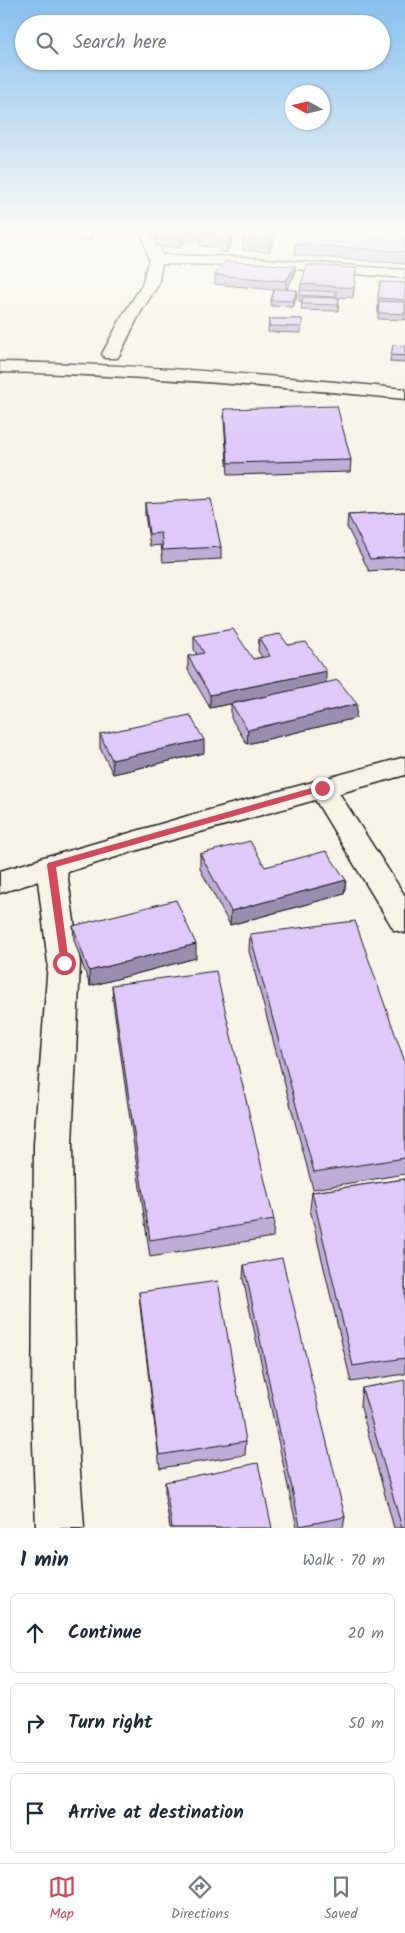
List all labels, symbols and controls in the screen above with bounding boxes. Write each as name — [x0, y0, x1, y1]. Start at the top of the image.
search box — [15, 15, 390, 70]
text: Search here — [73, 28, 167, 58]
icon: search — [33, 29, 61, 57]
north arrow — [285, 85, 330, 130]
route end — [311, 777, 334, 800]
route start — [53, 952, 76, 975]
text: 1 min — [20, 1544, 69, 1577]
text: Walk · 70 m — [302, 1548, 385, 1573]
text: Continue — [68, 1618, 141, 1648]
icon: ahead — [21, 1619, 49, 1647]
text: 20 m — [348, 1621, 384, 1646]
text: Turn right — [68, 1708, 153, 1738]
icon: right — [21, 1709, 49, 1737]
text: 50 m — [348, 1711, 384, 1736]
text: Arrive at destination — [68, 1798, 244, 1828]
icon: arrive — [21, 1799, 49, 1827]
tab: Map — [48, 1873, 76, 1925]
tab: Directions — [171, 1873, 229, 1925]
tab: Saved — [324, 1873, 357, 1925]

